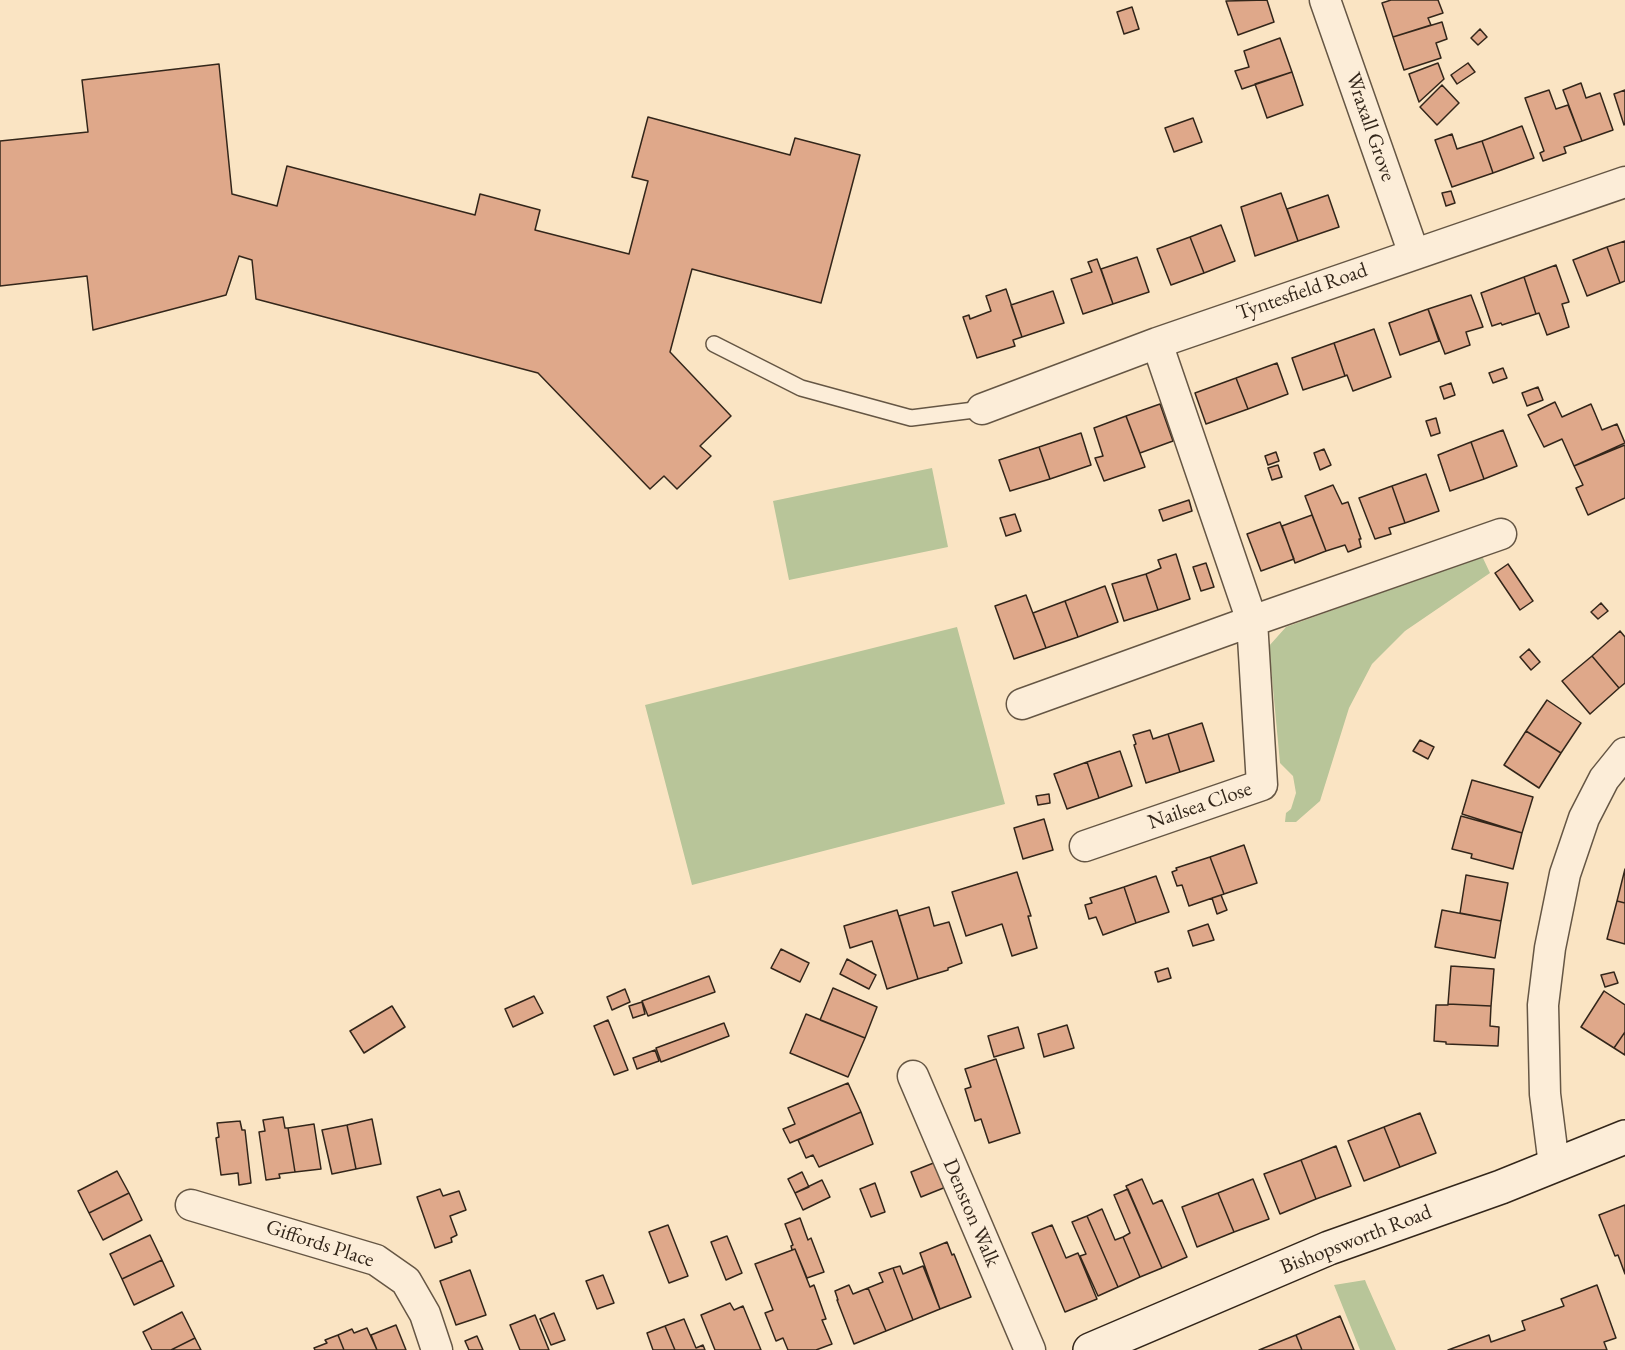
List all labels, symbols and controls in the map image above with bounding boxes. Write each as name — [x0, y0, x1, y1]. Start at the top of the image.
street label: Wraxall Grove — [1340, 69, 1400, 185]
street label: Tyntesfield Road — [1233, 258, 1371, 326]
street label: Nailsea Close — [1145, 776, 1255, 836]
street label: Denston Walk — [937, 1155, 1005, 1271]
street label: Bishopsworth Road — [1277, 1200, 1435, 1280]
street label: Giffords Place — [263, 1215, 377, 1273]

